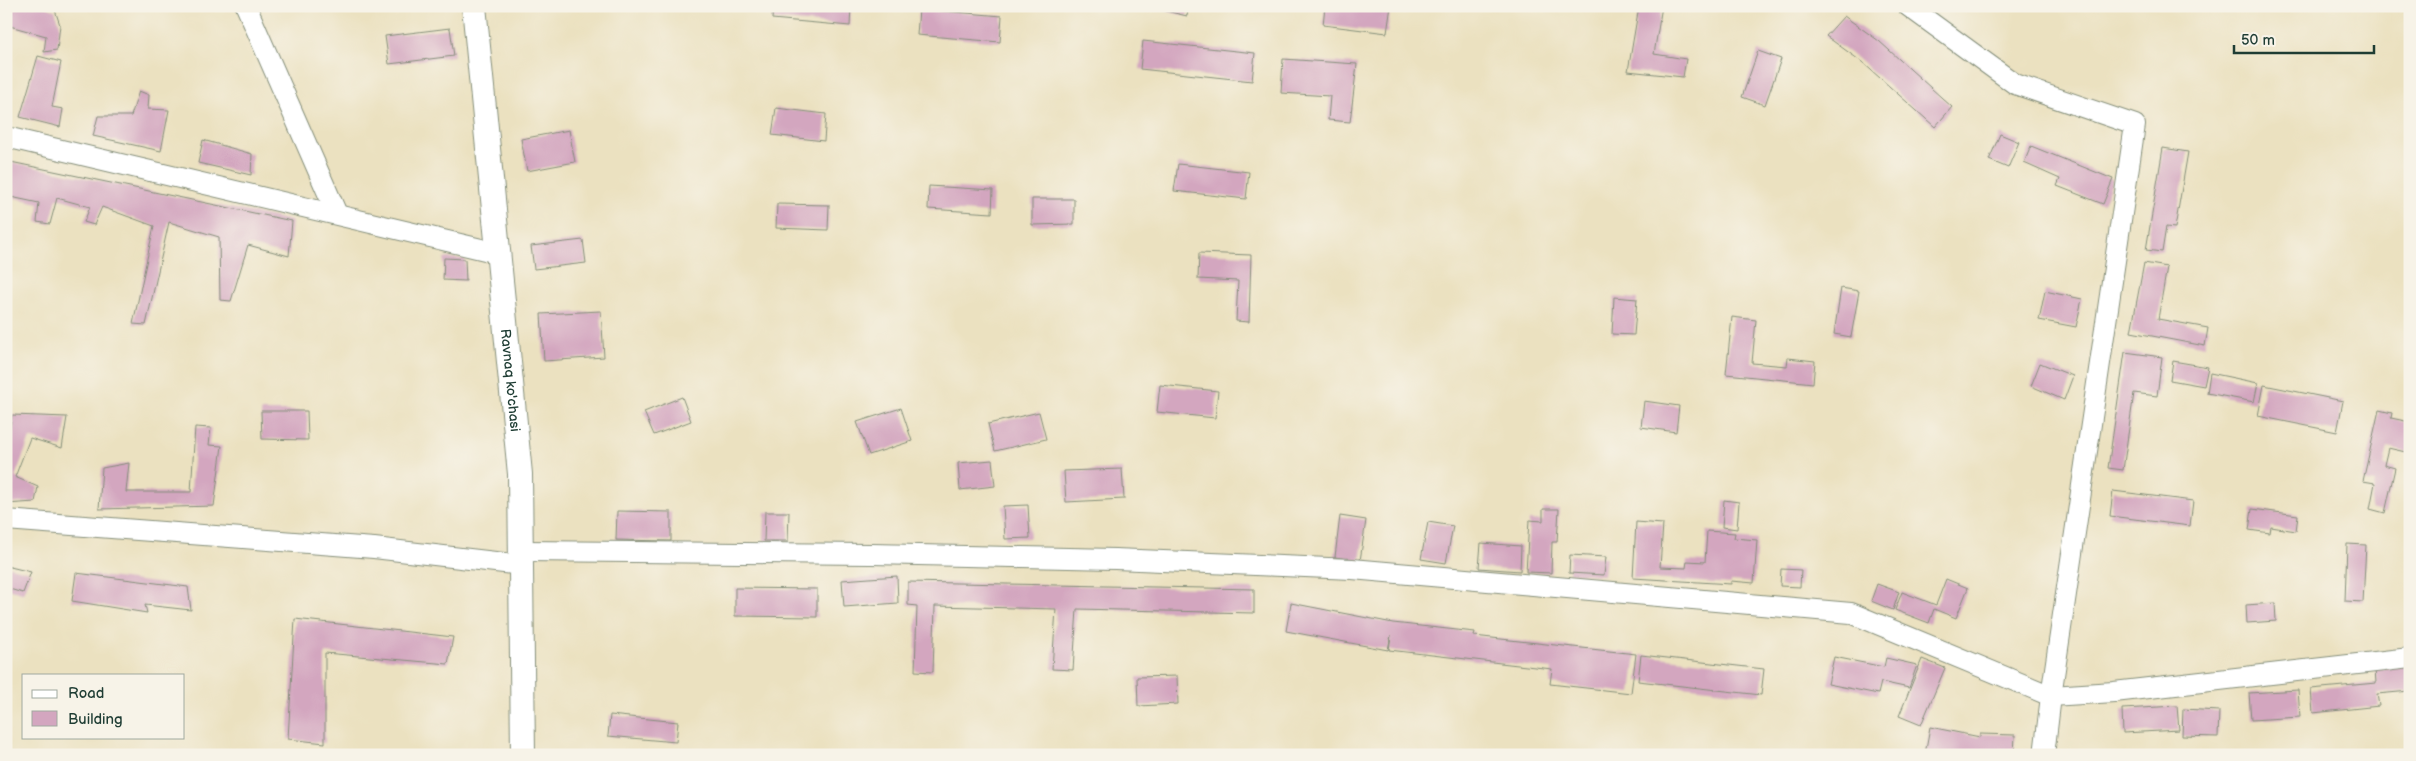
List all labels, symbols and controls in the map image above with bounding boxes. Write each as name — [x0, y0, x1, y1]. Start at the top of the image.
scale bar — [2234, 22, 2374, 54]
text: 50 m — [2241, 31, 2275, 50]
street label: Ravnaq ko'chasi — [497, 328, 524, 432]
legend — [22, 674, 185, 738]
text: Road — [68, 684, 104, 703]
text: Building — [68, 710, 123, 729]

